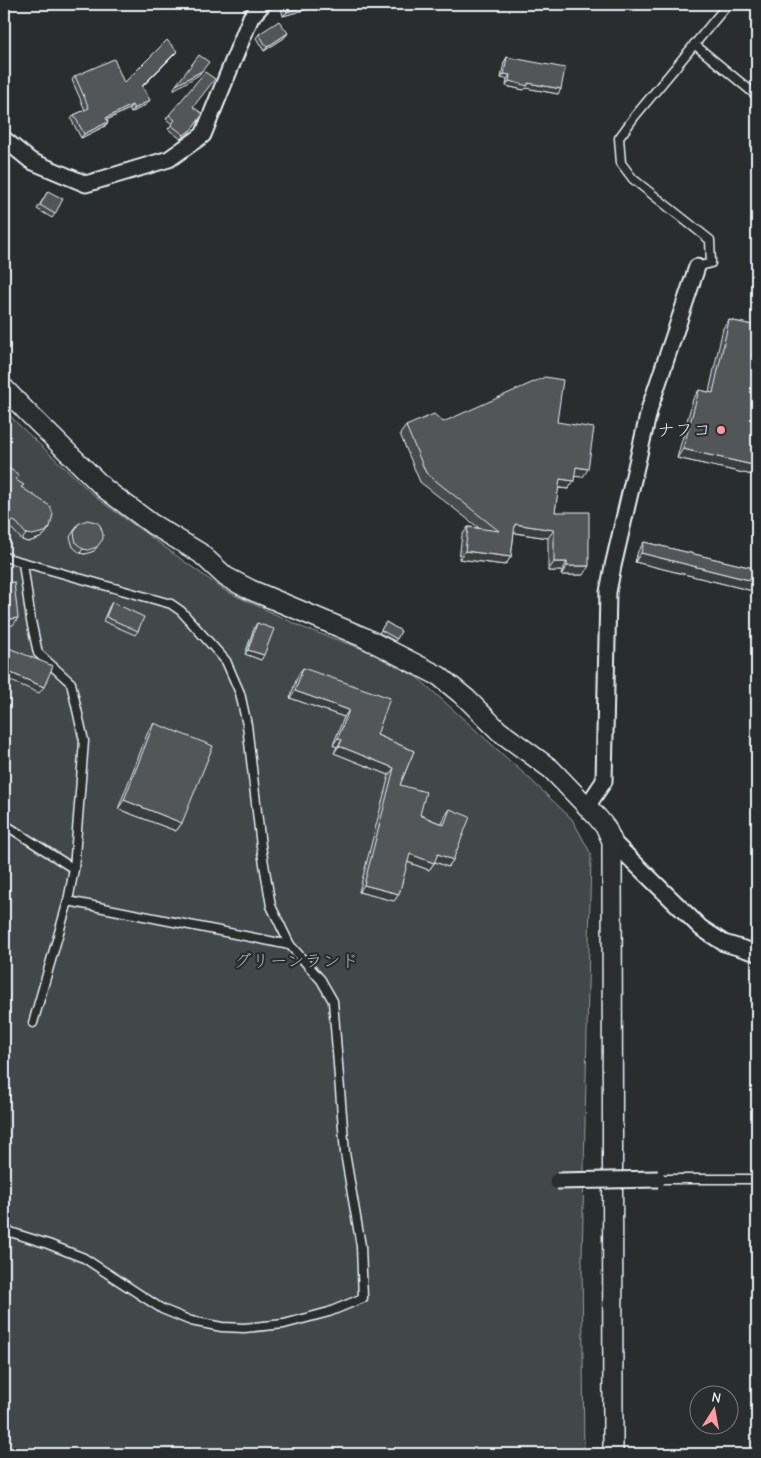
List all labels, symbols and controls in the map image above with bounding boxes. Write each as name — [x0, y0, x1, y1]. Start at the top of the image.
place label: ナフコ — [657, 420, 711, 441]
marker: ナフコ — [715, 424, 727, 436]
park label: グリーンランド — [234, 951, 358, 972]
north arrow — [688, 1386, 738, 1436]
text: N — [710, 1389, 722, 1407]

